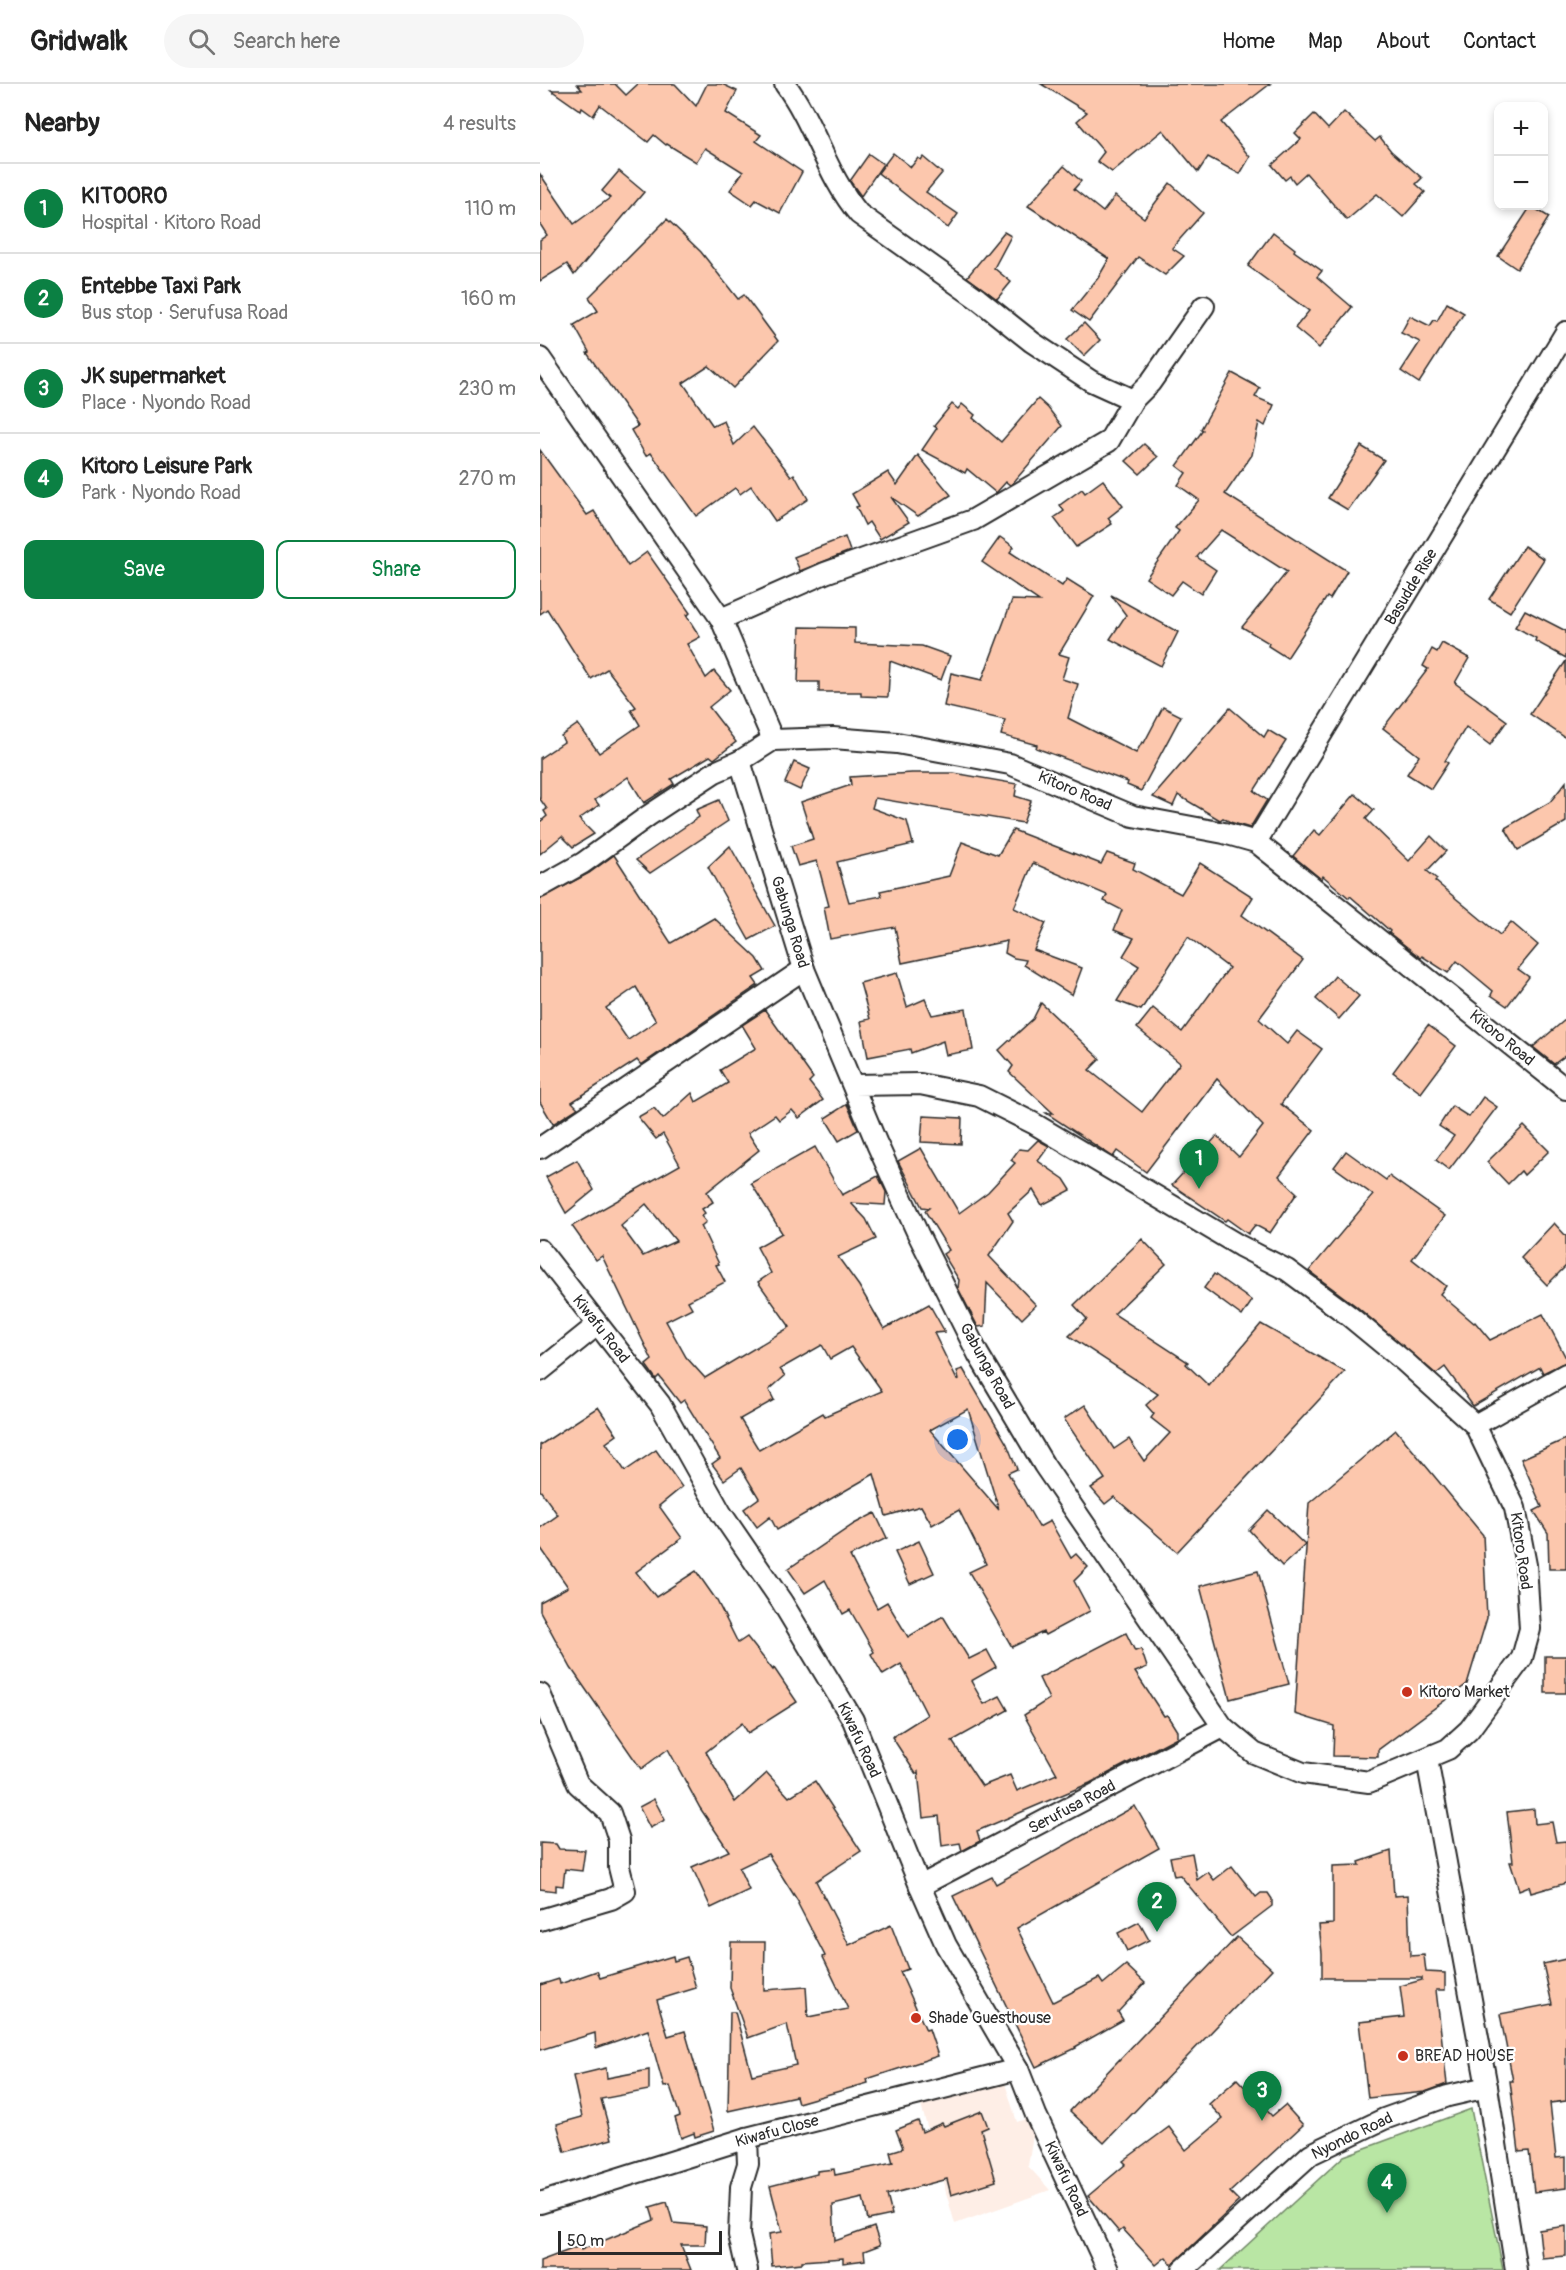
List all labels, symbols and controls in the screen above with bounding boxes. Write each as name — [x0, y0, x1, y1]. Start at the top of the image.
search box — [164, 14, 584, 68]
text: Gridwalk — [30, 24, 128, 59]
icon: search — [185, 25, 218, 58]
text: Search here — [233, 27, 340, 55]
text: Home — [1222, 28, 1275, 55]
text: Map — [1308, 28, 1343, 55]
text: About — [1376, 28, 1430, 55]
text: Contact — [1463, 28, 1536, 55]
map controls — [1494, 102, 1548, 210]
button: + — [1494, 102, 1548, 156]
text: Nearby — [24, 107, 100, 139]
text: 4 results — [443, 111, 516, 136]
button: − — [1494, 156, 1548, 210]
text: KITOORO — [81, 182, 167, 210]
text: 1 — [40, 196, 47, 221]
text: 110 m — [465, 196, 516, 221]
text: Hospital · Kitoro Road — [81, 210, 261, 235]
text: Entebbe Taxi Park — [81, 272, 241, 300]
text: 2 — [38, 286, 49, 311]
text: 160 m — [461, 286, 516, 311]
text: Bus stop · Serufusa Road — [81, 300, 288, 325]
text: JK supermarket — [81, 362, 226, 390]
text: 3 — [38, 376, 49, 401]
text: 230 m — [459, 376, 516, 401]
text: Place · Nyondo Road — [81, 390, 251, 415]
text: Kitoro Leisure Park — [81, 452, 252, 480]
text: 4 — [38, 466, 49, 491]
text: 270 m — [458, 466, 516, 491]
text: Park · Nyondo Road — [81, 480, 241, 505]
button: Save — [24, 540, 264, 599]
button: Share — [276, 540, 516, 599]
street label: Basudde Rise — [1380, 545, 1442, 629]
street label: Kitoro Road — [1035, 767, 1115, 815]
street label: Gabunga Road — [767, 874, 813, 970]
street label: Kitoro Road — [1465, 1006, 1539, 1070]
pin: 1 — [1180, 1140, 1218, 1189]
street label: Kiwafu Road — [568, 1291, 634, 1367]
street label: Gabunga Road — [955, 1320, 1019, 1412]
your location — [943, 1425, 972, 1454]
street label: Kitoro Road — [1506, 1511, 1536, 1591]
place label: Kitoro Market — [1419, 1682, 1510, 1702]
marker: Kitoro Market — [1400, 1685, 1414, 1699]
street label: Kiwafu Road — [833, 1699, 885, 1781]
street label: Serufusa Road — [1025, 1776, 1119, 1838]
pin: 2 — [1138, 1882, 1176, 1932]
place label: Shade Guesthouse — [928, 2008, 1051, 2028]
marker: Shade Guesthouse — [909, 2011, 923, 2025]
place label: BREAD HOUSE — [1415, 2046, 1514, 2066]
marker: BREAD HOUSE — [1396, 2049, 1410, 2063]
pin: 3 — [1242, 2072, 1282, 2121]
street label: Nyondo Road — [1308, 2108, 1396, 2164]
street label: Kiwafu Close — [733, 2110, 821, 2152]
street label: Kiwafu Road — [1040, 2138, 1092, 2220]
pin: 4 — [1368, 2164, 1406, 2213]
scale bar — [558, 2228, 722, 2256]
text: 50 m — [567, 2231, 604, 2251]

